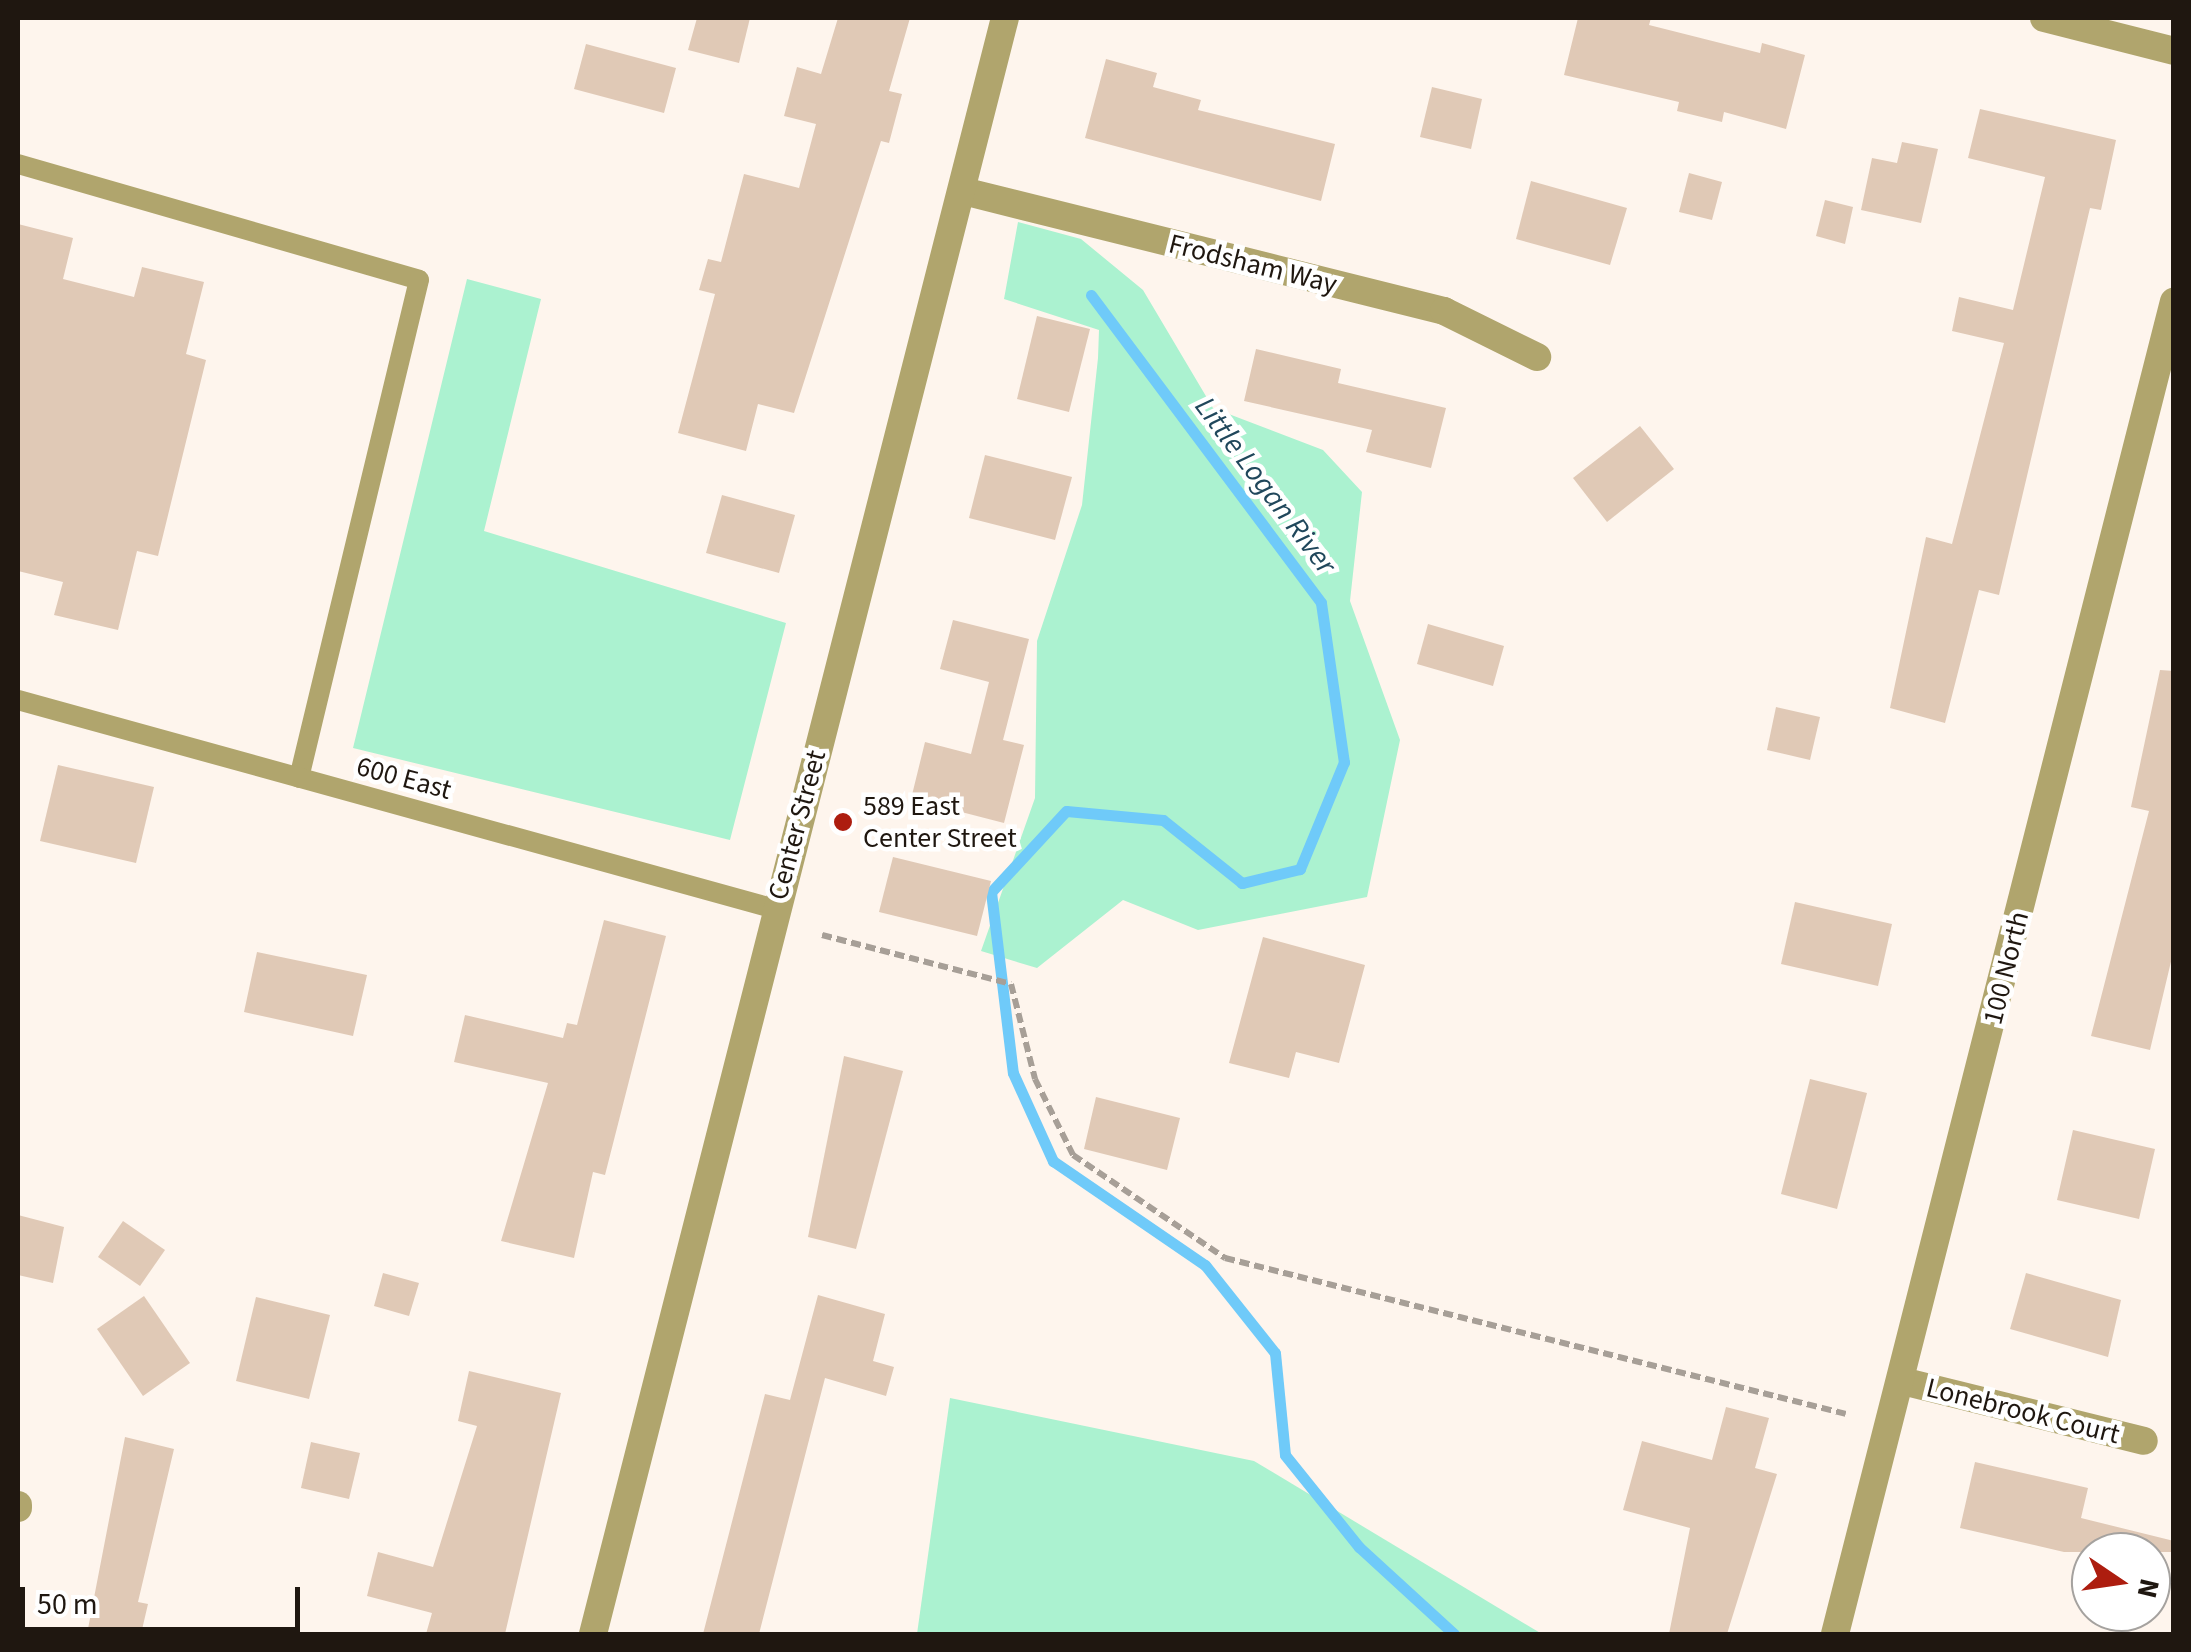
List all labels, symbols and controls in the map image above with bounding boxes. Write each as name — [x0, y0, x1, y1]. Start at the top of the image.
street label: Frodsham Way — [1165, 227, 1341, 301]
water label: Little Logan River — [1187, 390, 1343, 582]
street label: Center Street — [761, 746, 833, 904]
street label: 600 East — [353, 749, 455, 807]
place label: 589 East Center Street — [863, 789, 1017, 855]
marker: 589 East Center Street — [832, 811, 854, 833]
street label: 100 North — [1976, 908, 2036, 1028]
street label: Lonebrook Court — [1923, 1371, 2123, 1451]
north arrow — [2071, 1532, 2171, 1632]
scale bar — [25, 1567, 305, 1629]
text: N — [2127, 1575, 2170, 1602]
text: 50 m — [37, 1583, 98, 1626]

